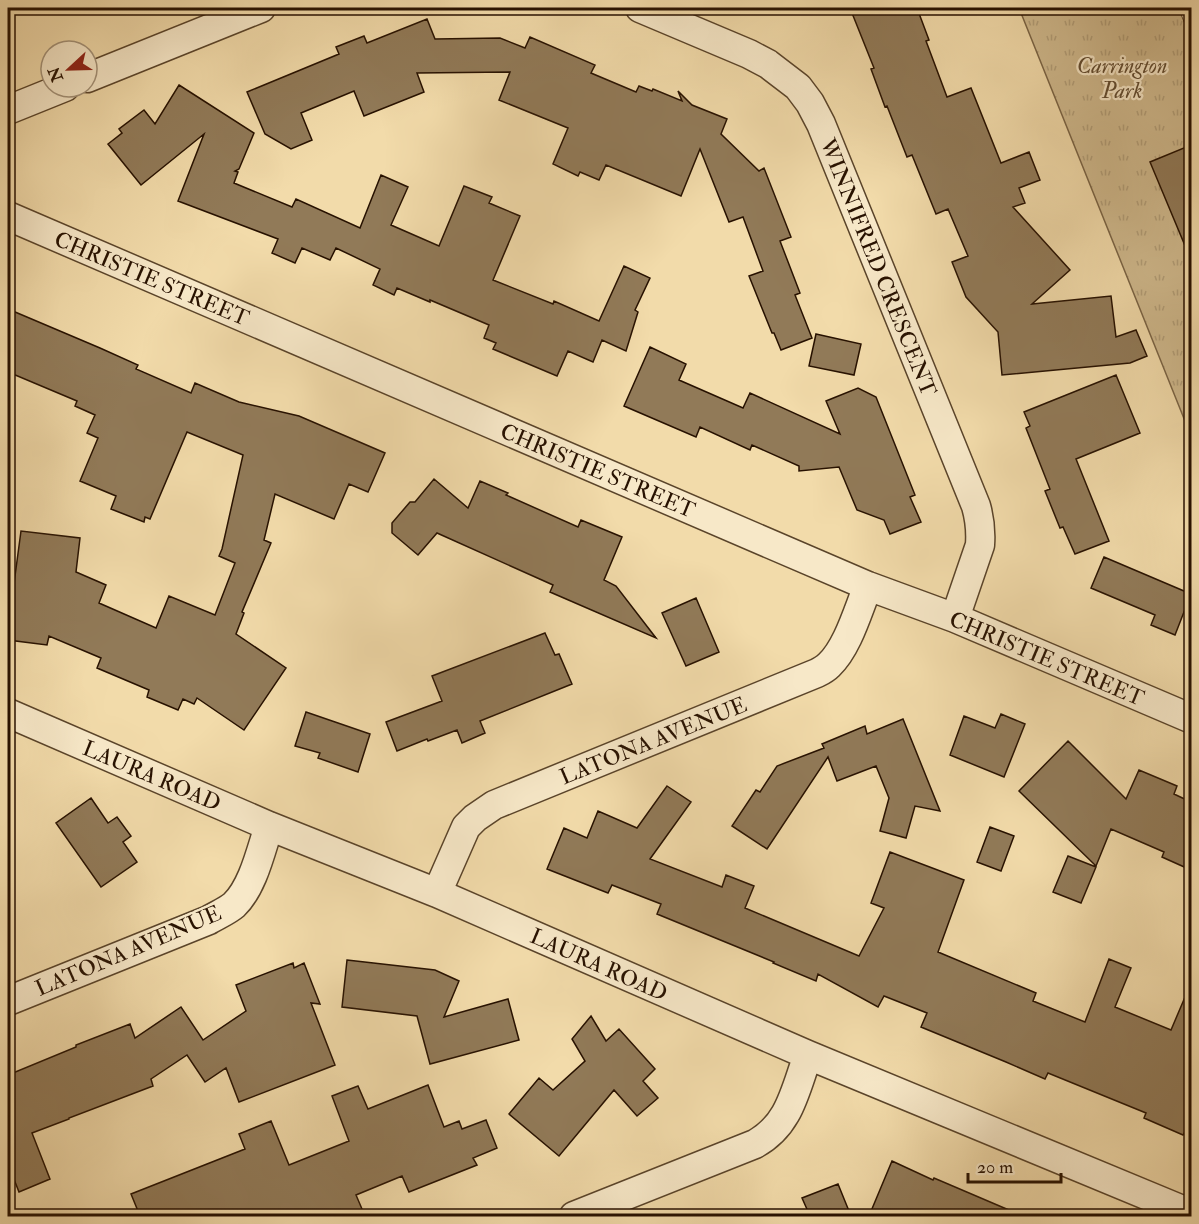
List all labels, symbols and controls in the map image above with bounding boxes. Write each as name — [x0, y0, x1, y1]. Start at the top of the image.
north arrow — [39, 39, 99, 99]
park label: Carrington Park — [1077, 52, 1167, 105]
text: N — [44, 63, 68, 86]
street label: WINNIFRED CRESCENT — [813, 133, 943, 401]
street label: CHRISTIE STREET — [50, 225, 254, 333]
street label: CHRISTIE STREET — [496, 417, 700, 525]
street label: CHRISTIE STREET — [945, 605, 1149, 713]
street label: LATONA AVENUE — [556, 691, 751, 791]
street label: LAURA ROAD — [78, 734, 225, 818]
street label: LATONA AVENUE — [31, 899, 226, 1003]
street label: LAURA ROAD — [526, 922, 672, 1008]
scale bar — [968, 1146, 1061, 1184]
text: 20 m — [977, 1156, 1013, 1179]

